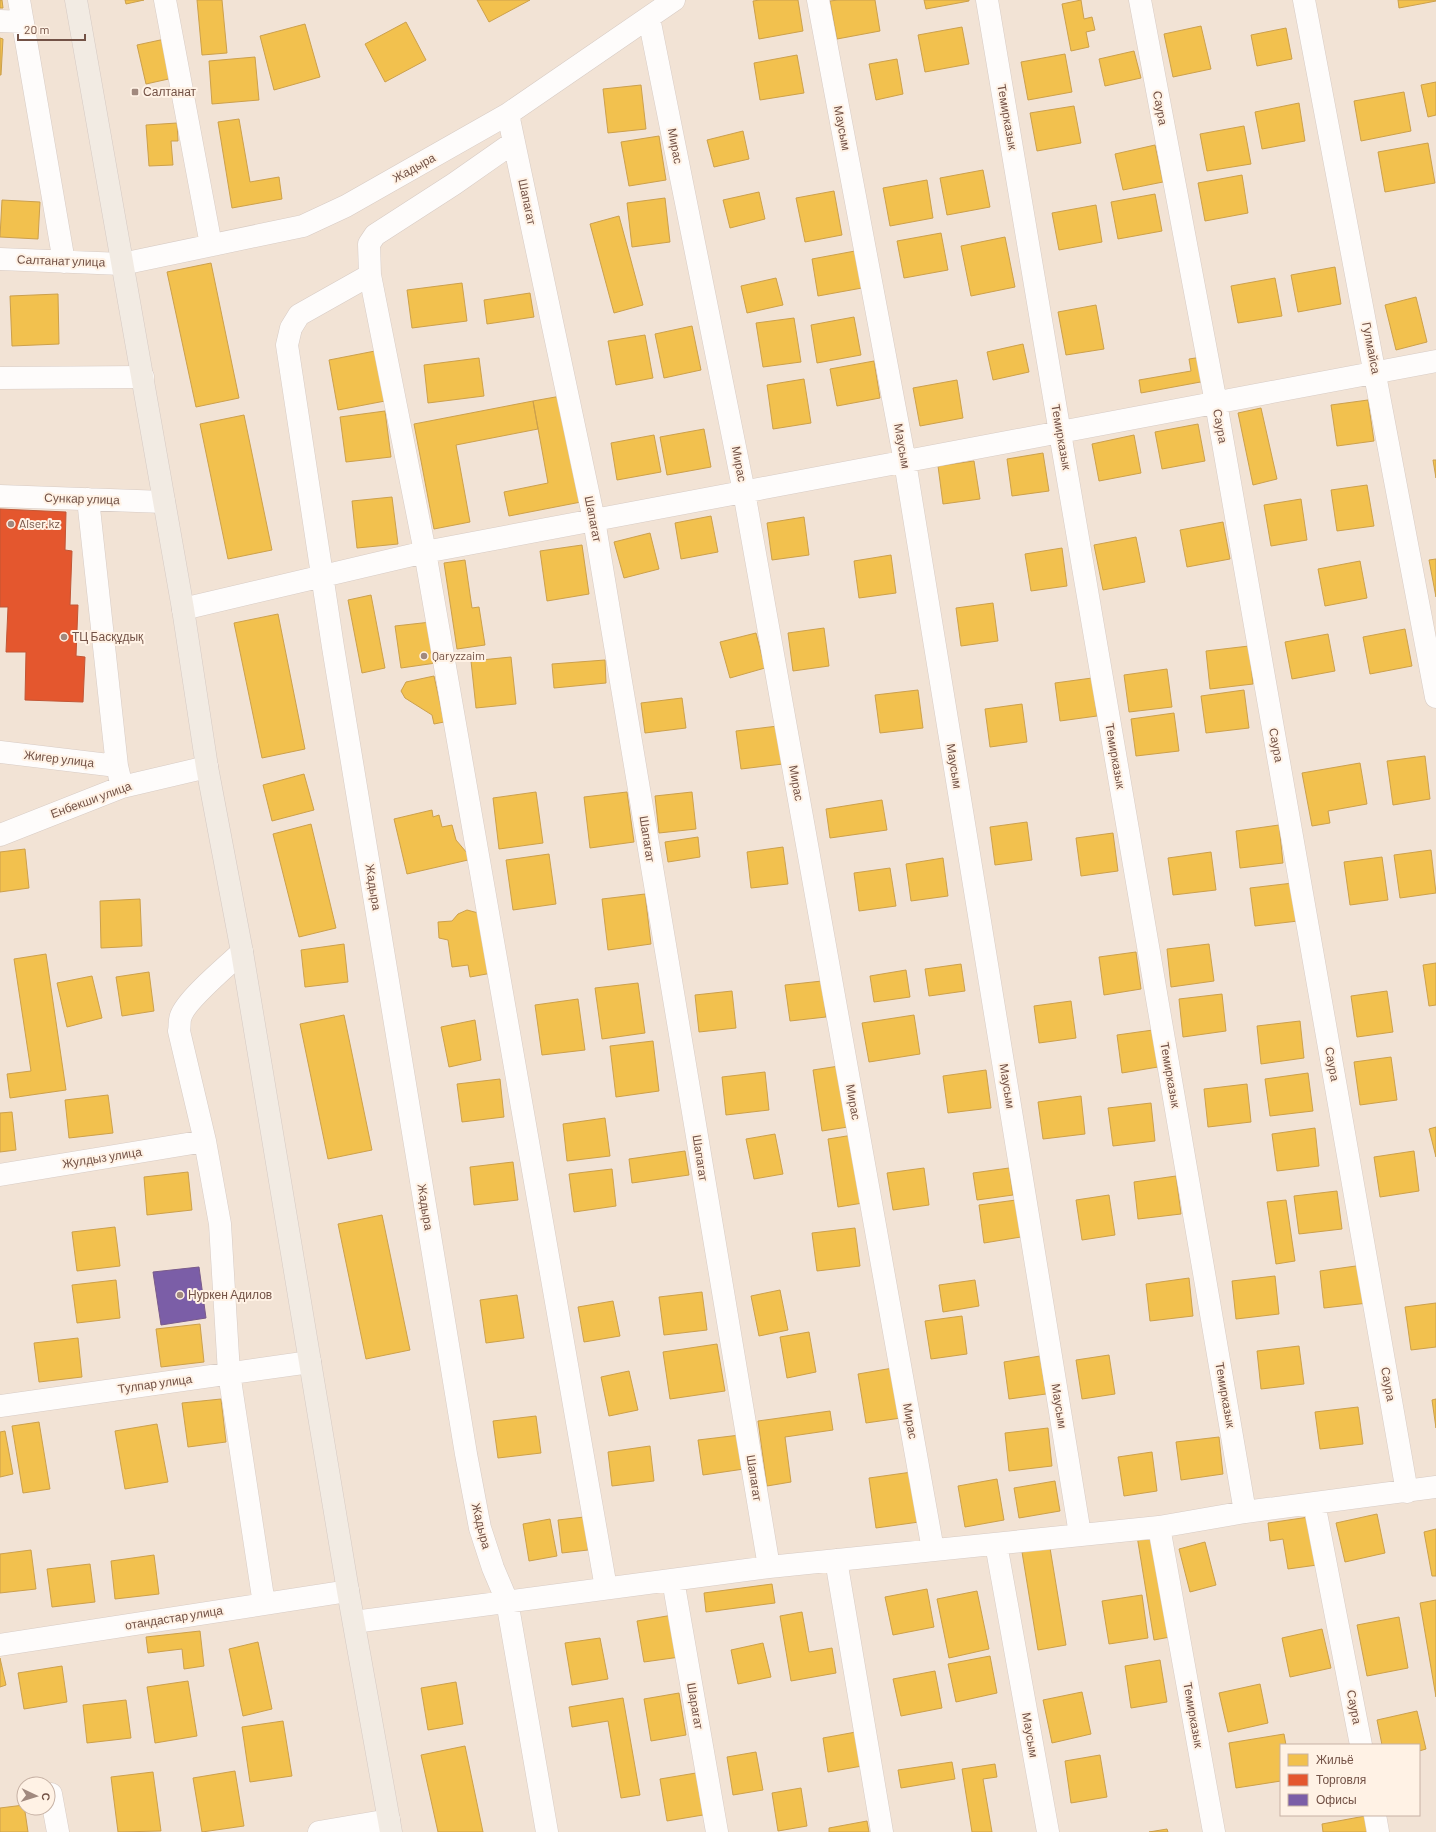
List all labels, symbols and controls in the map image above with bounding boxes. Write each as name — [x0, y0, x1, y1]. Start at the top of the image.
scale bar — [18, 16, 85, 42]
text: 20 m — [24, 22, 50, 36]
street label: Темирказык — [994, 83, 1021, 152]
place label: Салтанат — [143, 84, 197, 98]
marker: Салтанат — [130, 87, 140, 97]
street label: Саура — [1150, 90, 1171, 127]
street label: Маусым — [831, 104, 854, 152]
street label: Мирас — [665, 127, 686, 165]
street label: Жадыра — [390, 149, 438, 185]
street label: Шапагат — [516, 177, 540, 227]
street label: Салтанат улица — [17, 251, 106, 270]
street label: Гулмайса — [1359, 321, 1384, 376]
street label: Темирказык — [1048, 403, 1075, 472]
street label: Саура — [1210, 408, 1231, 445]
street label: Маусым — [891, 422, 914, 470]
street label: Мирас — [729, 445, 750, 483]
street label: Сункар улица — [44, 490, 120, 507]
street label: Шапагат — [583, 494, 605, 544]
place label: Alser.kz — [19, 516, 60, 530]
marker: Alser.kz — [6, 519, 16, 529]
place label: ТЦ Басқұдық — [72, 629, 144, 644]
marker: ТЦ Басқұдық — [59, 632, 69, 642]
place label: Qaryzzaim — [432, 648, 485, 662]
marker: Qaryzzaim — [419, 651, 429, 661]
street label: Темирказык — [1102, 722, 1129, 791]
street label: Саура — [1266, 727, 1287, 764]
street label: Маусым — [944, 742, 965, 790]
street label: Жигер улица — [23, 747, 95, 770]
street label: Мирас — [786, 764, 807, 802]
street label: Енбекши улица — [48, 778, 134, 821]
street label: Шапагат — [637, 815, 659, 864]
street label: Жадыра — [362, 863, 385, 912]
street label: Темирказык — [1157, 1041, 1184, 1110]
street label: Саура — [1322, 1046, 1343, 1083]
street label: Маусым — [997, 1062, 1018, 1110]
street label: Мирас — [843, 1083, 864, 1121]
street label: Шапагат — [690, 1134, 712, 1183]
street label: Жулдыз улица — [61, 1144, 143, 1171]
street label: Жадыра — [414, 1183, 437, 1232]
place label: Нуркен Адилов — [188, 1287, 272, 1302]
marker: Нуркен Адилов — [175, 1290, 185, 1300]
street label: Темирказык — [1212, 1361, 1239, 1430]
street label: Саура — [1378, 1366, 1399, 1403]
street label: Тулпар улица — [117, 1371, 193, 1396]
street label: Маусым — [1049, 1382, 1070, 1430]
street label: Мирас — [900, 1402, 921, 1440]
street label: Шапагат — [744, 1454, 766, 1503]
street label: Жадыра — [469, 1501, 495, 1551]
street label: отандастар улица — [124, 1602, 224, 1633]
street label: Шарагат — [684, 1681, 707, 1731]
street label: Темирказык — [1180, 1681, 1207, 1750]
street label: Саура — [1344, 1689, 1365, 1726]
street label: Маусым — [1019, 1711, 1042, 1759]
legend — [1280, 1744, 1420, 1816]
text: Жильё — [1316, 1752, 1354, 1766]
text: Торговля — [1316, 1772, 1366, 1787]
north arrow — [16, 1776, 56, 1816]
text: С — [40, 1792, 53, 1801]
text: Офисы — [1316, 1792, 1357, 1807]

